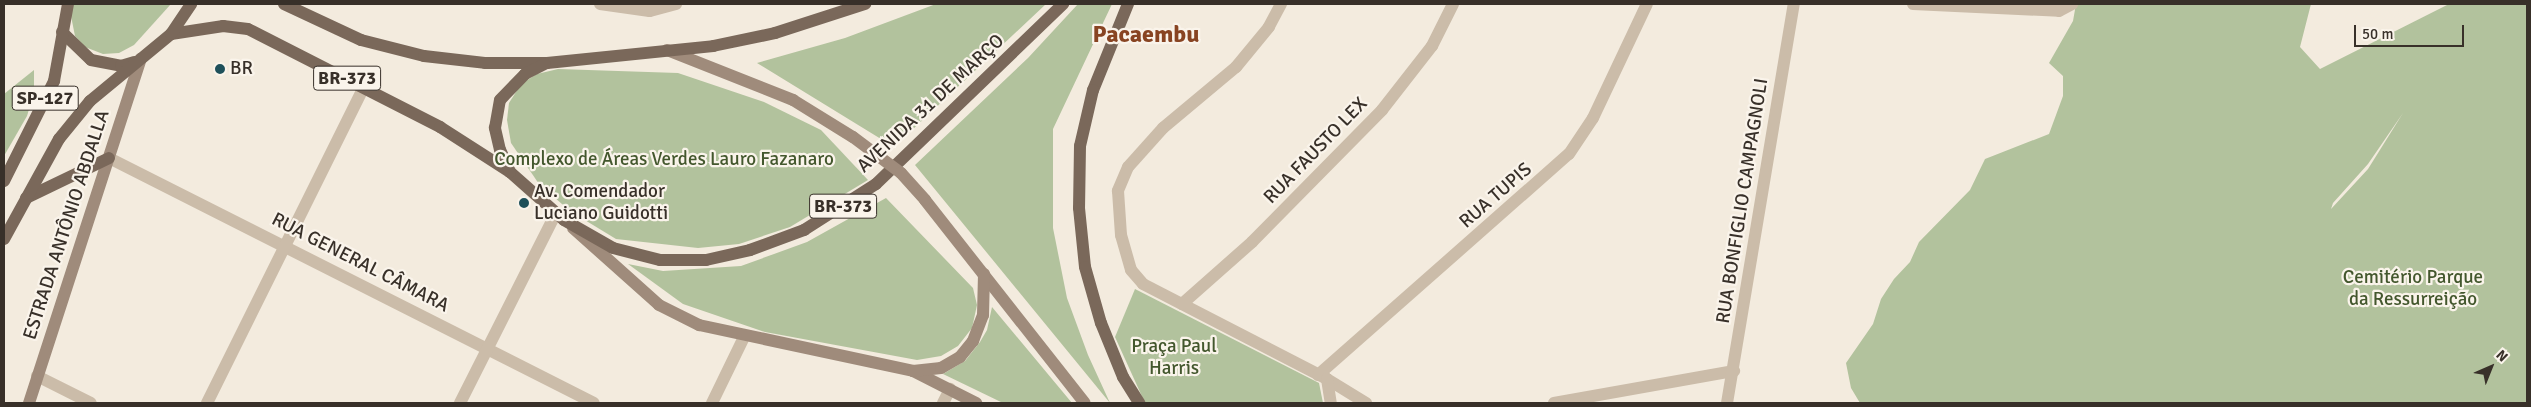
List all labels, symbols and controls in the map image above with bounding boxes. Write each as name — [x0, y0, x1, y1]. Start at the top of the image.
scale bar — [2356, 15, 2466, 47]
district label: Pacaembu — [1093, 21, 1199, 49]
text: 50 m — [2362, 25, 2393, 43]
street label: AVENIDA 31 DE MARÇO — [853, 30, 1009, 178]
place label: BR — [230, 58, 253, 80]
road number: BR-373 — [312, 62, 382, 94]
marker: BR — [214, 63, 226, 75]
street label: RUA BONFIGLIO CAMPAGNOLI — [1712, 77, 1774, 325]
road number: SP-127 — [11, 82, 79, 114]
street label: RUA FAUSTO LEX — [1259, 93, 1373, 209]
street label: ESTRADA ANTÔNIO ABDALLA — [19, 107, 115, 343]
park label: Complexo de Áreas Verdes Lauro Fazanaro — [494, 149, 834, 171]
street label: RUA TUPIS — [1455, 158, 1537, 234]
place label: Av. Comendador Luciano Guidotti — [534, 181, 668, 225]
road number: BR-373 — [808, 190, 878, 222]
marker: Av. Comendador Luciano Guidotti — [518, 197, 530, 209]
street label: RUA GENERAL CÂMARA — [268, 208, 452, 318]
park label: Cemitério Parque da Ressurreição — [2343, 267, 2483, 311]
park label: Praça Paul Harris — [1131, 336, 1217, 380]
north arrow — [2466, 342, 2516, 392]
text: N — [2492, 346, 2511, 365]

